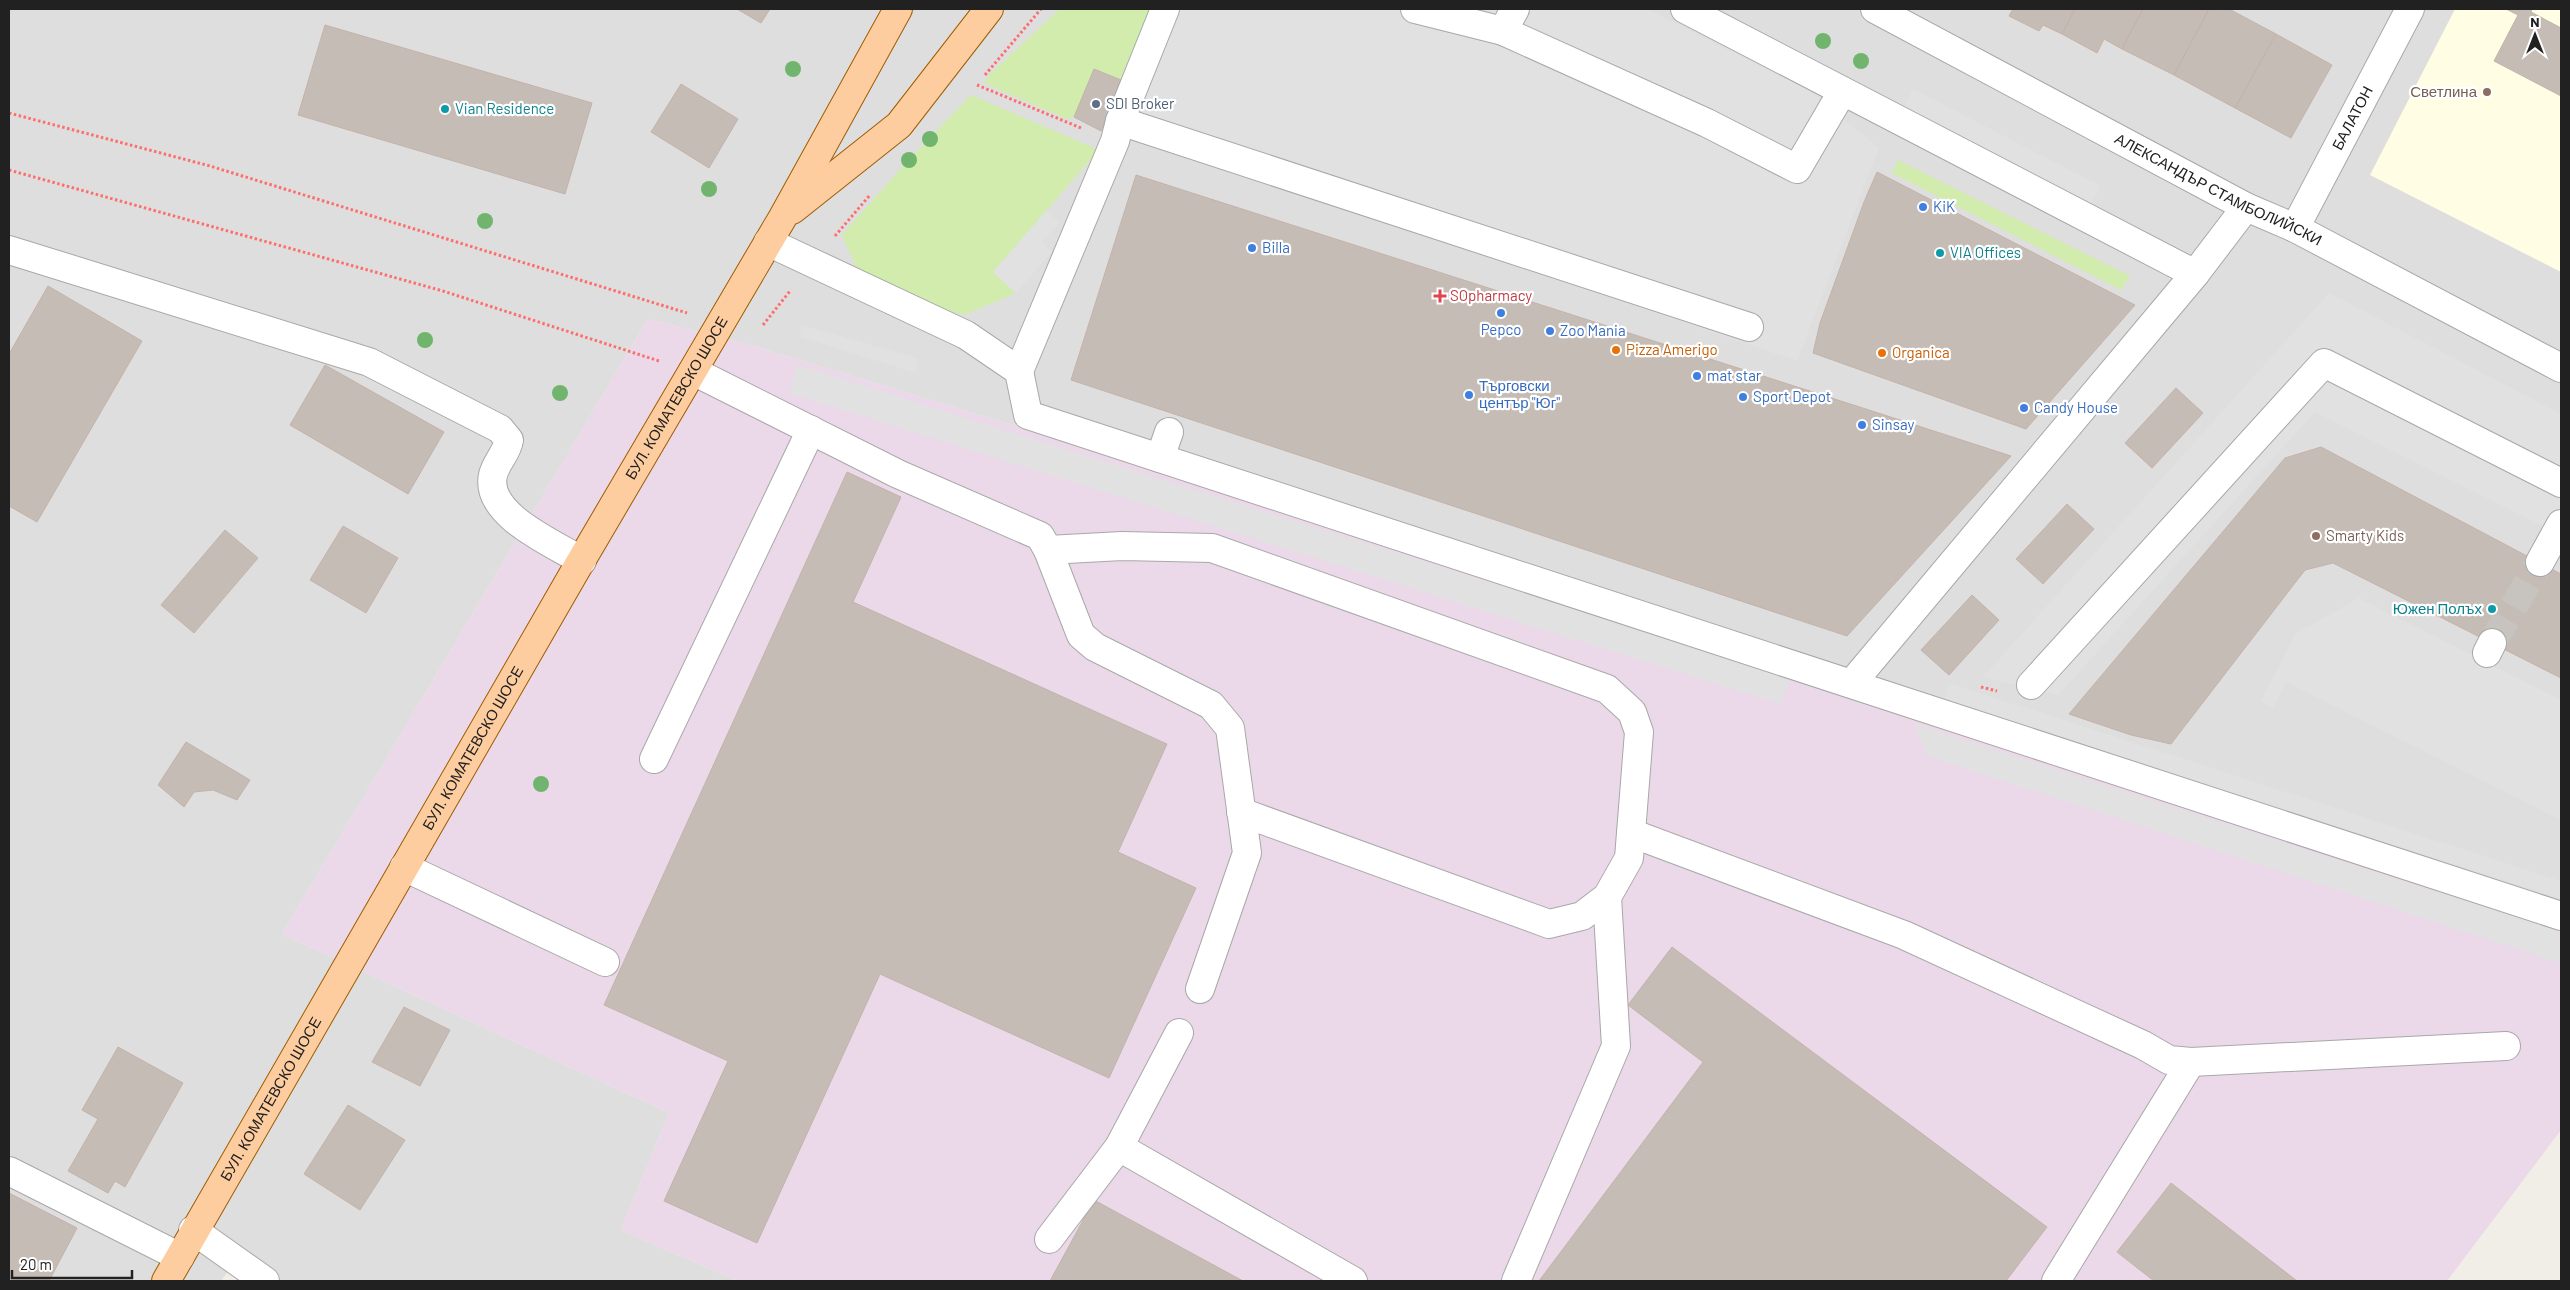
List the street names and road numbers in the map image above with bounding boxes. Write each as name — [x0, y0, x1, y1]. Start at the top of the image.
street label: БАЛАТОН — [2328, 83, 2376, 153]
street label: АЛЕКСАНДЪР СТАМБОЛИЙСКИ — [2112, 129, 2325, 249]
street label: БУЛ. КОМАТЕВСКО ШОСЕ — [621, 313, 731, 482]
street label: БУЛ. КОМАТЕВСКО ШОСЕ — [418, 662, 526, 833]
street label: БУЛ. КОМАТЕВСКО ШОСЕ — [216, 1013, 324, 1184]

